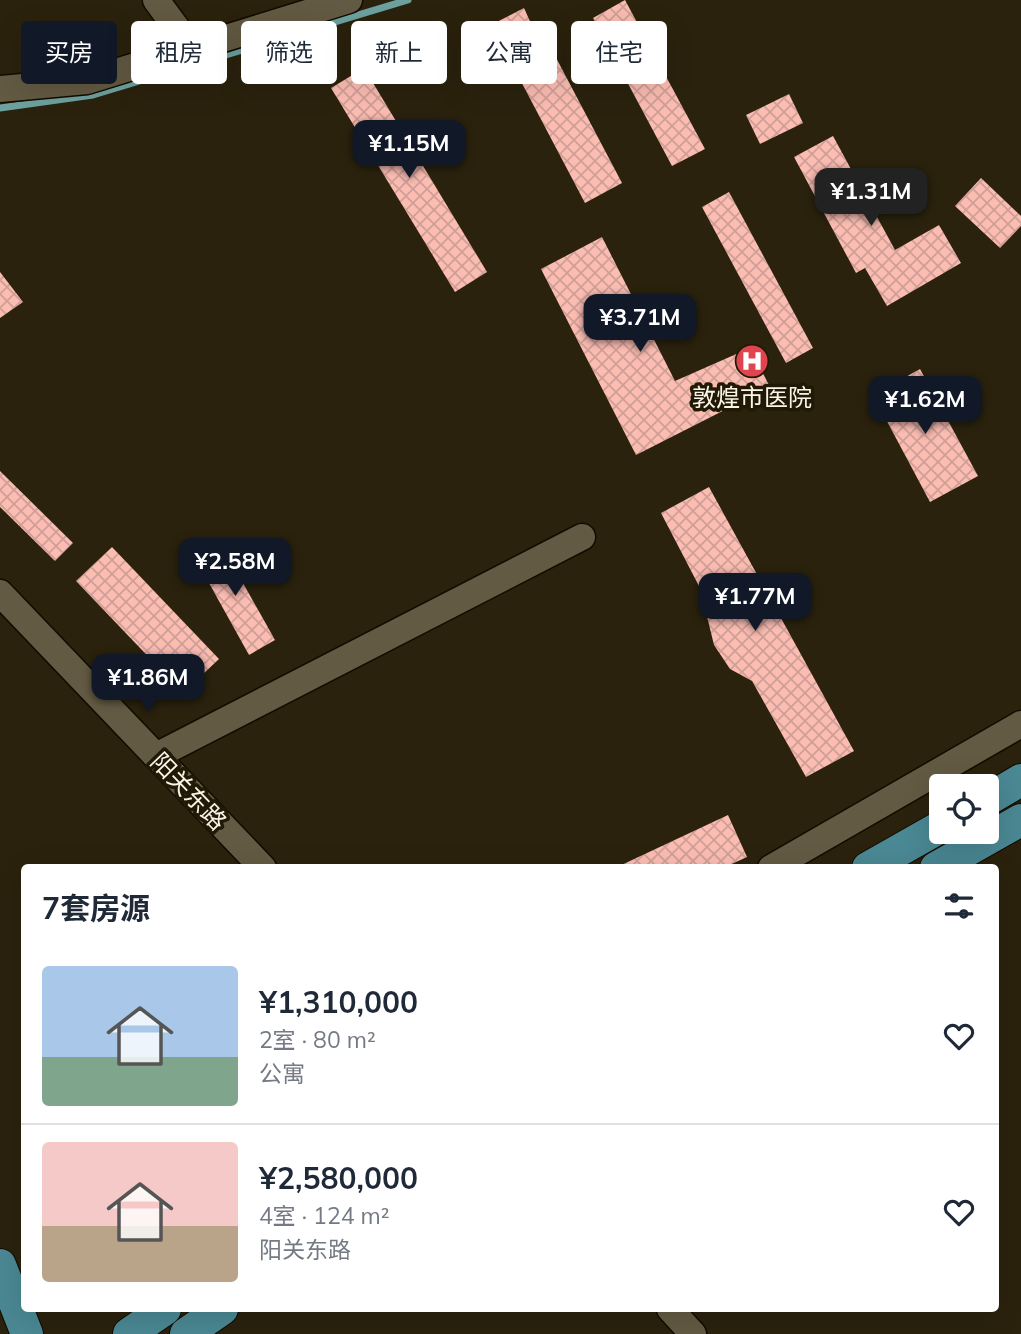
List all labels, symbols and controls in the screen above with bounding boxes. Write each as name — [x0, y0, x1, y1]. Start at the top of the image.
chip: 买房 — [21, 21, 117, 84]
chip: 租房 — [131, 21, 227, 84]
chip: 筛选 — [241, 21, 337, 84]
chip: 新上 — [351, 21, 447, 84]
chip: 公寓 — [461, 21, 557, 84]
chip: 住宅 — [571, 21, 667, 84]
pin: ¥1.15M — [352, 120, 466, 180]
text: ¥1.15M — [369, 128, 449, 157]
pin: ¥1.31M — [814, 168, 928, 228]
text: ¥1.31M — [831, 176, 911, 205]
pin: ¥3.71M — [583, 294, 697, 354]
text: ¥3.71M — [600, 302, 680, 331]
hospital icon: 敦煌市医院 — [733, 342, 771, 380]
pin: ¥1.62M — [868, 376, 982, 436]
place label: 敦煌市医院 — [692, 382, 812, 412]
text: ¥1.62M — [885, 384, 965, 413]
pin: ¥2.58M — [178, 538, 292, 598]
text: ¥2.58M — [195, 546, 275, 575]
pin: ¥1.77M — [698, 574, 812, 633]
text: ¥1.77M — [715, 581, 795, 610]
pin: ¥1.86M — [91, 654, 205, 714]
text: ¥1.86M — [108, 662, 188, 691]
street label: 阳关东路 — [145, 746, 233, 836]
map controls — [929, 774, 999, 844]
button: locate — [929, 774, 999, 844]
icon: filters — [940, 887, 978, 925]
text: 7套房源 — [42, 889, 150, 927]
text: ¥1,310,000 — [259, 983, 418, 1021]
icon: home — [98, 994, 182, 1078]
icon: heart — [940, 1017, 978, 1055]
text: 2室 · 80 m² — [259, 1025, 376, 1054]
text: 公寓 — [259, 1059, 305, 1088]
text: ¥2,580,000 — [259, 1159, 418, 1197]
icon: home — [98, 1170, 182, 1254]
icon: heart — [940, 1193, 978, 1231]
text: 4室 · 124 m² — [259, 1201, 389, 1230]
text: 阳关东路 — [259, 1235, 351, 1264]

